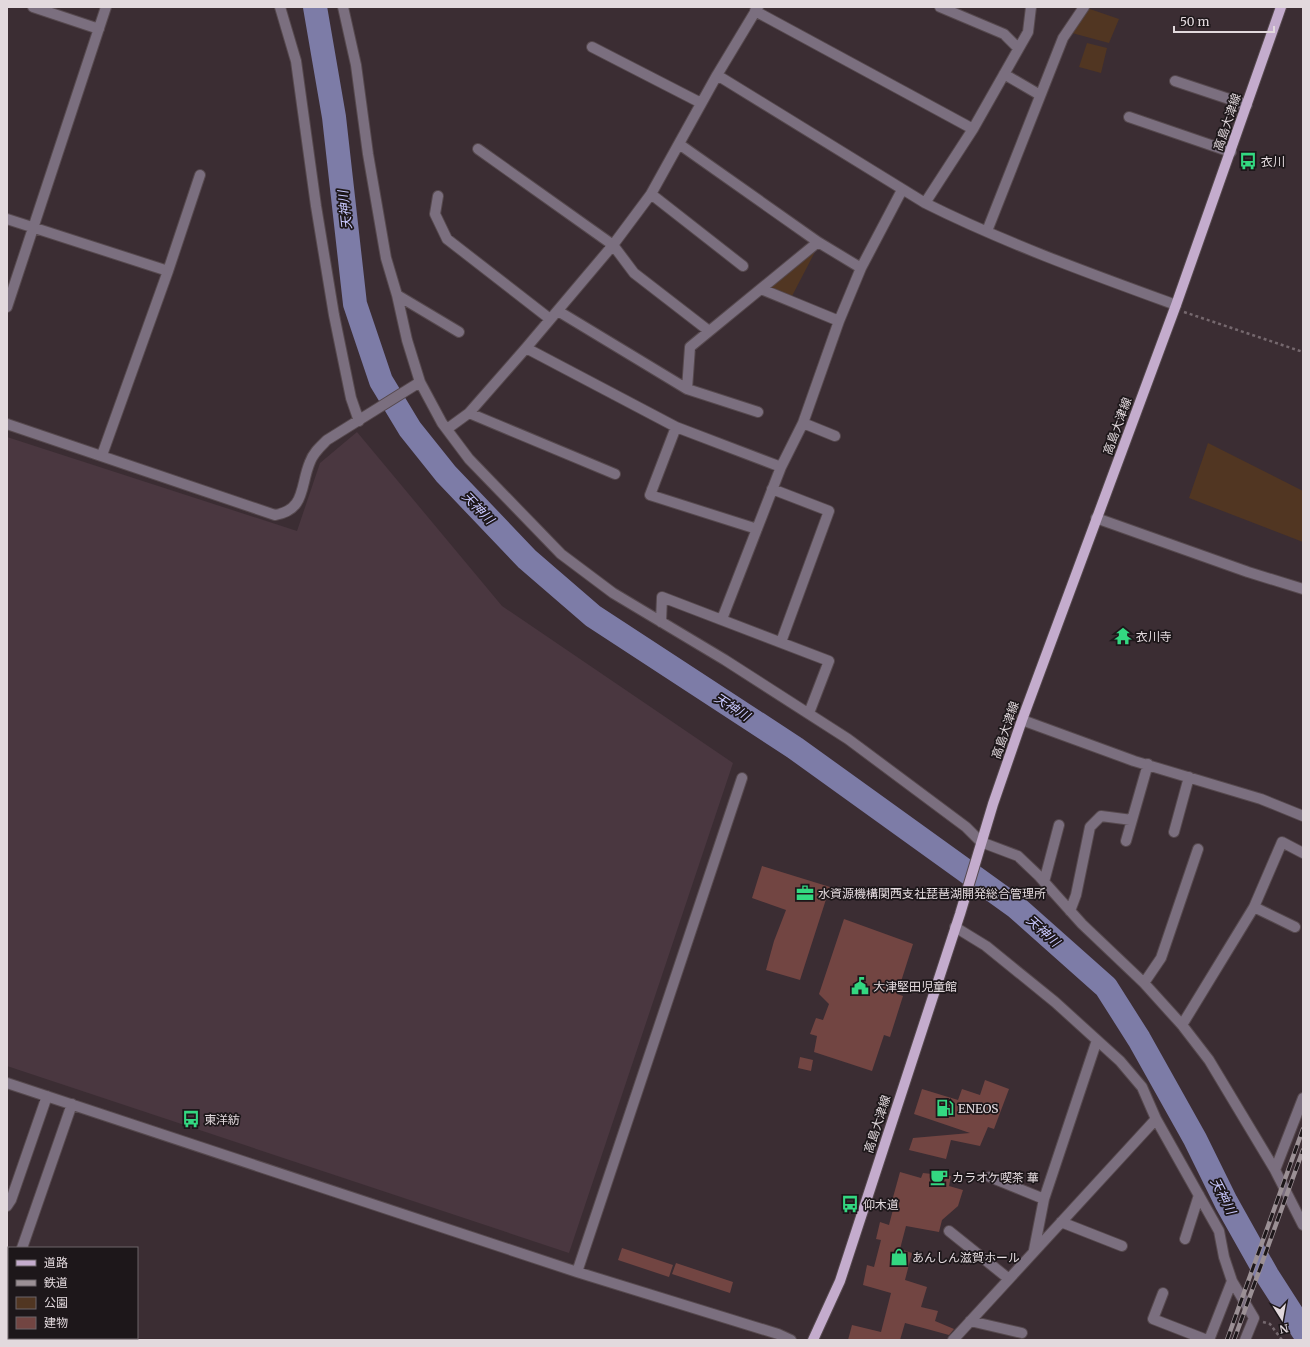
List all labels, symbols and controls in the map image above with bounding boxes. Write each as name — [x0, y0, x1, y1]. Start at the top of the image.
scale bar — [1174, 8, 1274, 34]
text: 50 m — [1180, 14, 1209, 29]
street label: 高島大津線 — [1210, 91, 1244, 153]
bus stop icon: 衣川 — [1238, 151, 1258, 171]
place label: 衣川 — [1261, 154, 1285, 169]
water label: 天神川 — [334, 188, 355, 230]
street label: 高島大津線 — [1100, 395, 1134, 457]
water label: 天神川 — [458, 488, 499, 529]
temple icon: 衣川寺 — [1113, 626, 1133, 646]
place label: 衣川寺 — [1136, 629, 1172, 644]
water label: 天神川 — [711, 689, 755, 726]
street label: 高島大津線 — [988, 699, 1022, 761]
office icon: 水資源機構関西支社琵琶湖開発総合管理所 — [795, 883, 815, 903]
place label: 水資源機構関西支社琵琶湖開発総合管理所 — [818, 886, 1046, 901]
water label: 天神川 — [1023, 912, 1065, 952]
public building icon: 大津堅田児童館 — [850, 976, 870, 996]
place label: 大津堅田児童館 — [873, 979, 957, 994]
street label: 高島大津線 — [861, 1093, 893, 1155]
fuel station icon: ENEOS — [935, 1098, 955, 1118]
place label: ENEOS — [958, 1101, 998, 1116]
bus stop icon: 東洋紡 — [181, 1109, 201, 1129]
place label: 東洋紡 — [204, 1112, 240, 1127]
cafe icon: カラオケ喫茶 華 — [929, 1167, 949, 1187]
place label: カラオケ喫茶 華 — [952, 1170, 1039, 1185]
water label: 天神川 — [1207, 1175, 1240, 1219]
bus stop icon: 仰木道 — [840, 1194, 860, 1214]
place label: 仰木道 — [863, 1197, 899, 1212]
legend — [8, 1247, 138, 1339]
shop icon: あんしん滋賀ホール — [889, 1247, 909, 1267]
place label: あんしん滋賀ホール — [912, 1250, 1020, 1265]
text: 道路 — [44, 1255, 68, 1270]
text: 鉄道 — [44, 1275, 68, 1290]
text: 公園 — [44, 1295, 68, 1310]
north arrow — [1262, 1299, 1302, 1339]
text: 建物 — [44, 1315, 68, 1330]
text: N — [1278, 1321, 1290, 1337]

